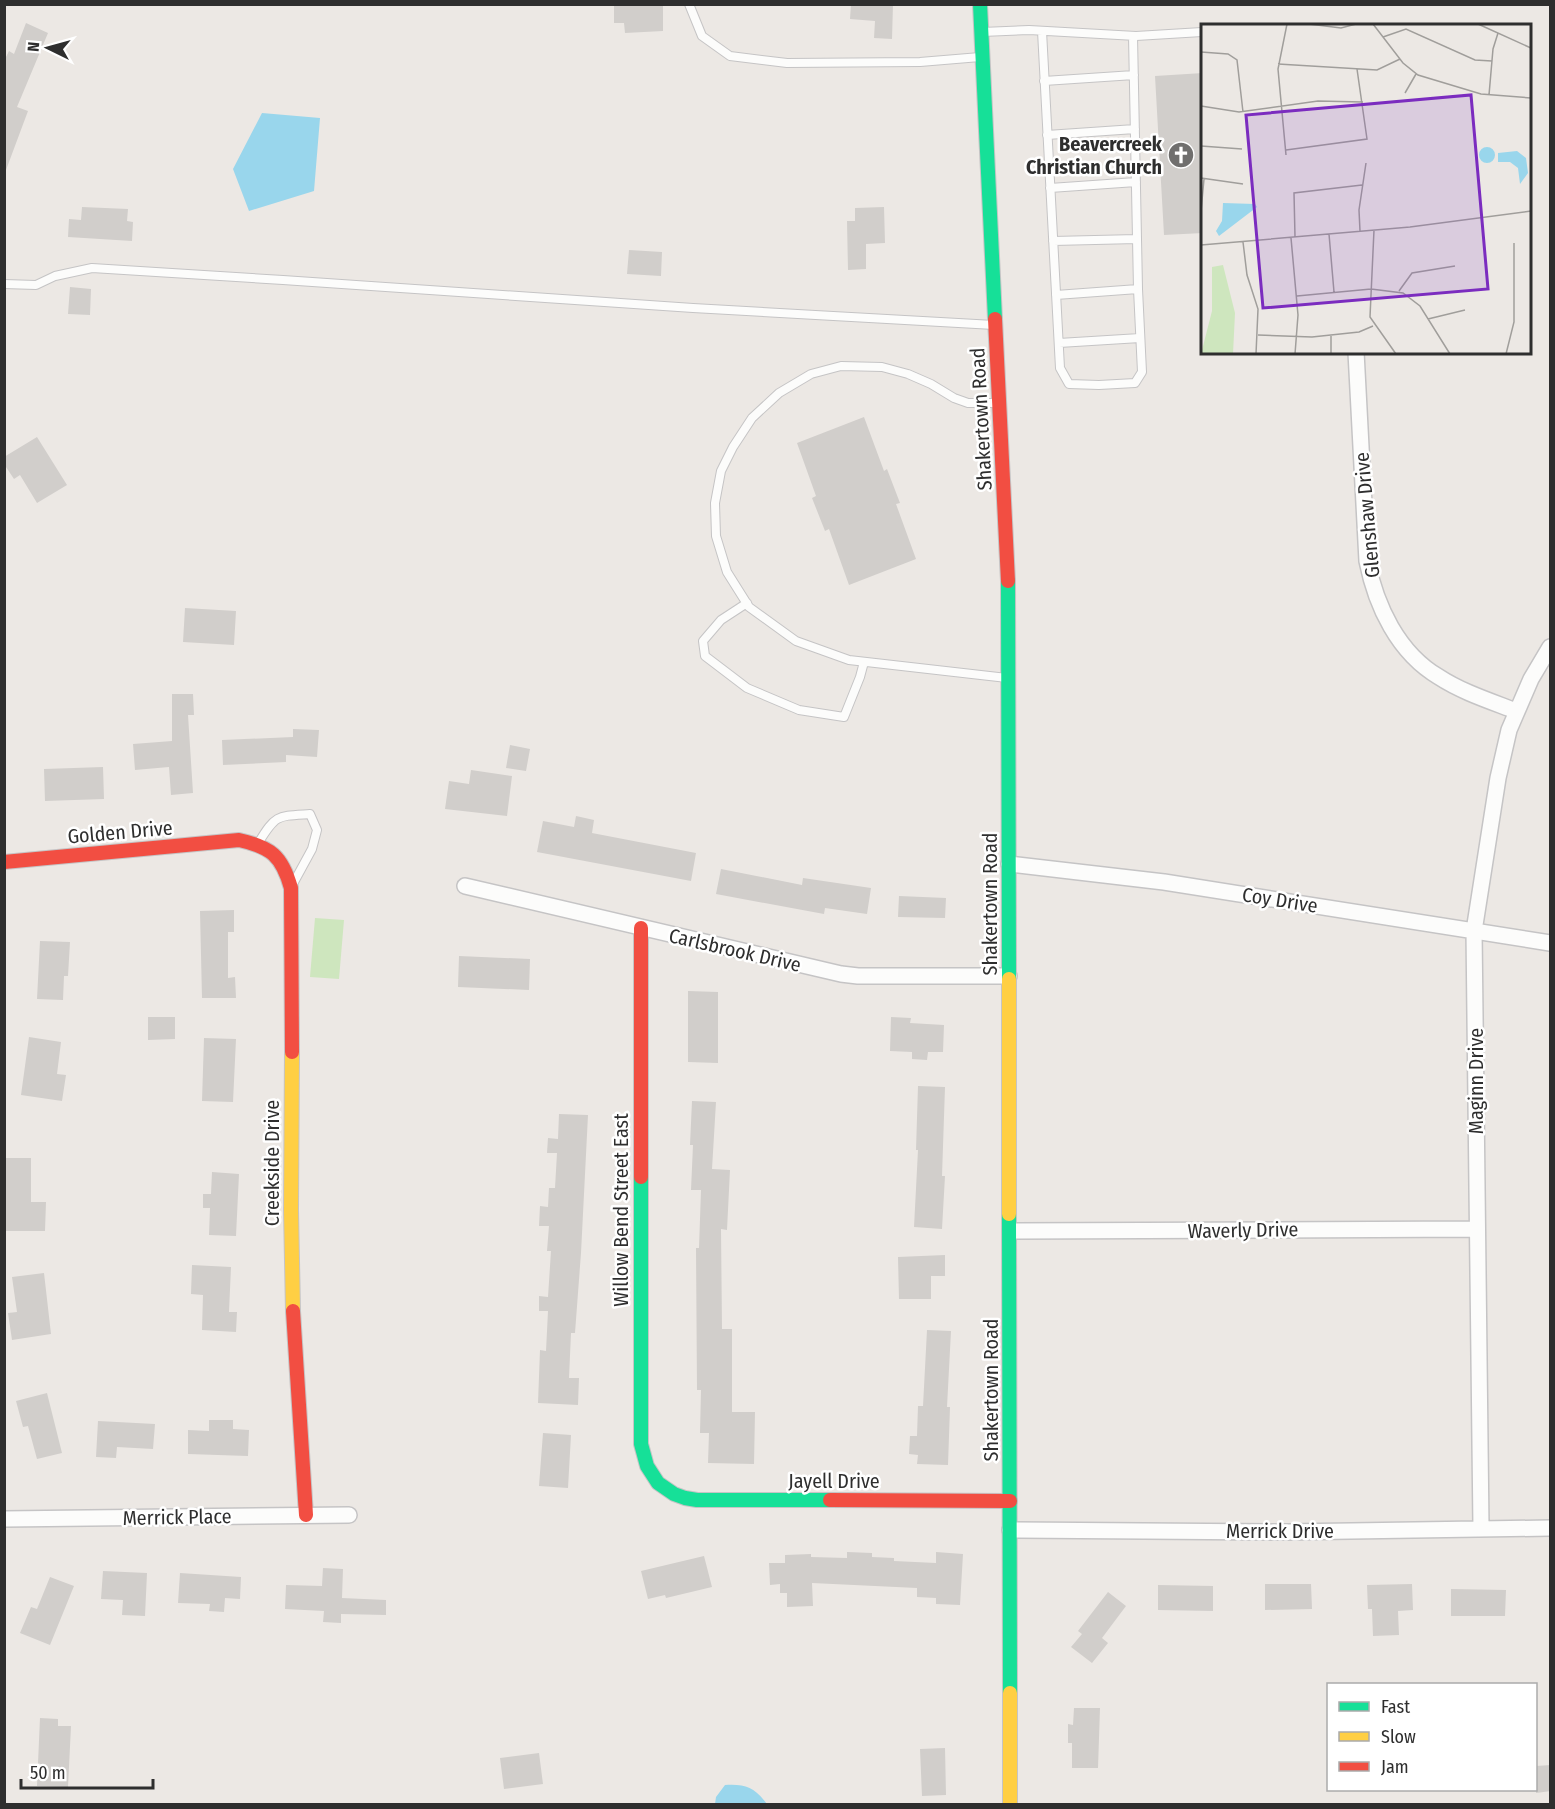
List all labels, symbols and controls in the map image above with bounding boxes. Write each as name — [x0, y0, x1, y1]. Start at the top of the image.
north arrow — [18, 18, 78, 78]
inset map — [1201, 24, 1531, 354]
text: N — [24, 41, 43, 52]
place label: Beavercreek Christian Church — [1026, 132, 1163, 179]
church icon: Beavercreek Christian Church — [1166, 140, 1196, 170]
street label: Shakertown Road — [965, 347, 997, 491]
street label: Glenshaw Drive — [1350, 451, 1384, 579]
street label: Golden Drive — [66, 815, 174, 849]
street label: Shakertown Road — [978, 833, 1002, 975]
street label: Coy Drive — [1241, 882, 1319, 918]
street label: Carlsbrook Drive — [667, 923, 803, 977]
street label: Maginn Drive — [1464, 1028, 1488, 1134]
street label: Creekside Drive — [260, 1100, 284, 1226]
street label: Willow Bend Street East — [609, 1113, 633, 1307]
street label: Waverly Drive — [1187, 1217, 1299, 1243]
street label: Shakertown Road — [979, 1319, 1003, 1461]
street label: Jayell Drive — [788, 1469, 880, 1493]
street label: Merrick Place — [122, 1504, 232, 1530]
street label: Merrick Drive — [1226, 1519, 1334, 1543]
legend — [1327, 1683, 1537, 1791]
text: Fast — [1381, 1696, 1410, 1718]
text: Slow — [1381, 1726, 1416, 1748]
scale bar — [21, 1752, 153, 1790]
text: Jam — [1381, 1756, 1409, 1778]
text: 50 m — [30, 1762, 66, 1784]

